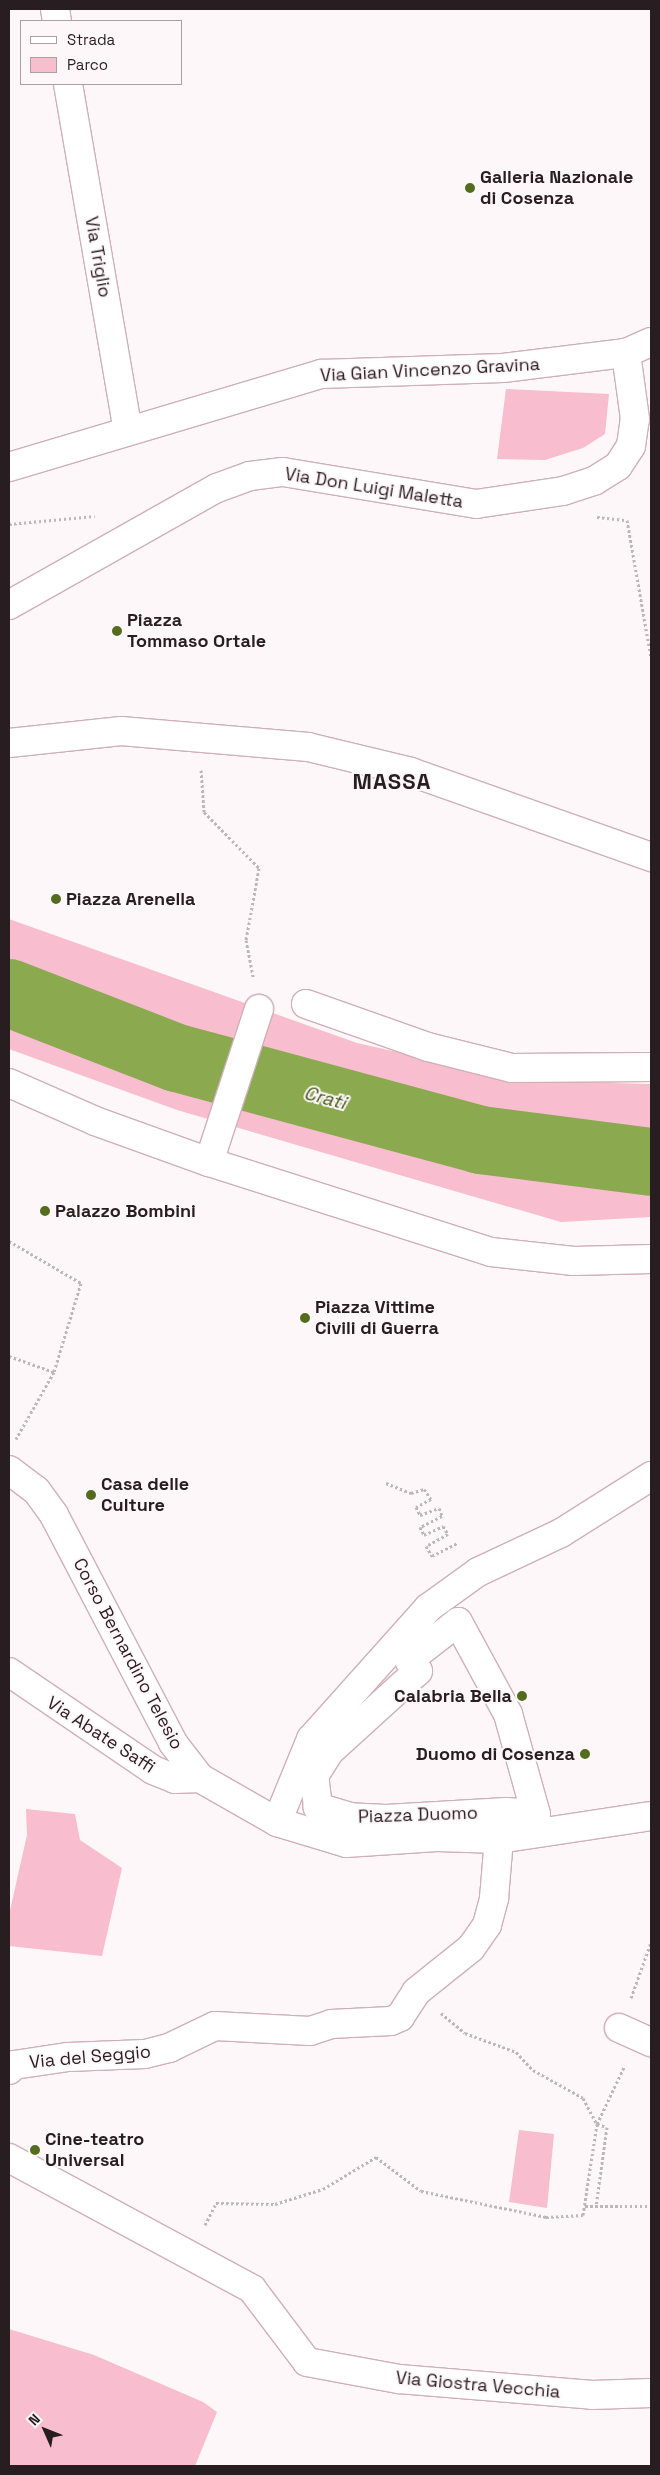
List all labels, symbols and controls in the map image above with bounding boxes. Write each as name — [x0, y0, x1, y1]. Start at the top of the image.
legend — [20, 20, 182, 85]
text: Strada — [67, 30, 115, 49]
text: Parco — [67, 55, 108, 74]
place label: Galleria Nazionale di Cosenza — [480, 167, 633, 210]
marker: Galleria Nazionale di Cosenza — [464, 182, 476, 194]
street label: Via Triglio — [80, 215, 116, 299]
street label: Via Gian Vincenzo Gravina — [319, 353, 541, 387]
street label: Via Don Luigi Maletta — [283, 463, 465, 513]
place label: Piazza Tommaso Ortale — [127, 610, 266, 652]
marker: Piazza Tommaso Ortale — [111, 625, 123, 637]
district label: MASSA — [352, 769, 432, 795]
place label: Piazza Arenella — [66, 888, 196, 910]
marker: Piazza Arenella — [50, 893, 62, 905]
water label: Crati — [301, 1081, 349, 1115]
place label: Palazzo Bombini — [55, 1200, 196, 1222]
marker: Palazzo Bombini — [39, 1205, 51, 1217]
place label: Piazza Vittime Civili di Guerra — [315, 1297, 439, 1340]
marker: Piazza Vittime Civili di Guerra — [299, 1312, 311, 1324]
place label: Casa delle Culture — [101, 1474, 189, 1516]
marker: Casa delle Culture — [85, 1489, 97, 1501]
street label: Corso Bernardino Telesio — [68, 1554, 188, 1754]
place label: Calabria Bella — [394, 1685, 512, 1707]
marker: Calabria Bella — [516, 1690, 528, 1702]
street label: Via Abate Saffi — [43, 1692, 159, 1778]
place label: Duomo di Cosenza — [416, 1743, 575, 1765]
marker: Duomo di Cosenza — [579, 1748, 591, 1760]
street label: Piazza Duomo — [358, 1802, 478, 1828]
street label: Via del Seggio — [28, 2041, 152, 2073]
place label: Cine-teatro Universal — [45, 2129, 144, 2172]
marker: Cine-teatro Universal — [29, 2144, 41, 2156]
street label: Via Giostra Vecchia — [395, 2367, 561, 2403]
north arrow — [20, 2405, 70, 2455]
text: N — [24, 2410, 44, 2429]

